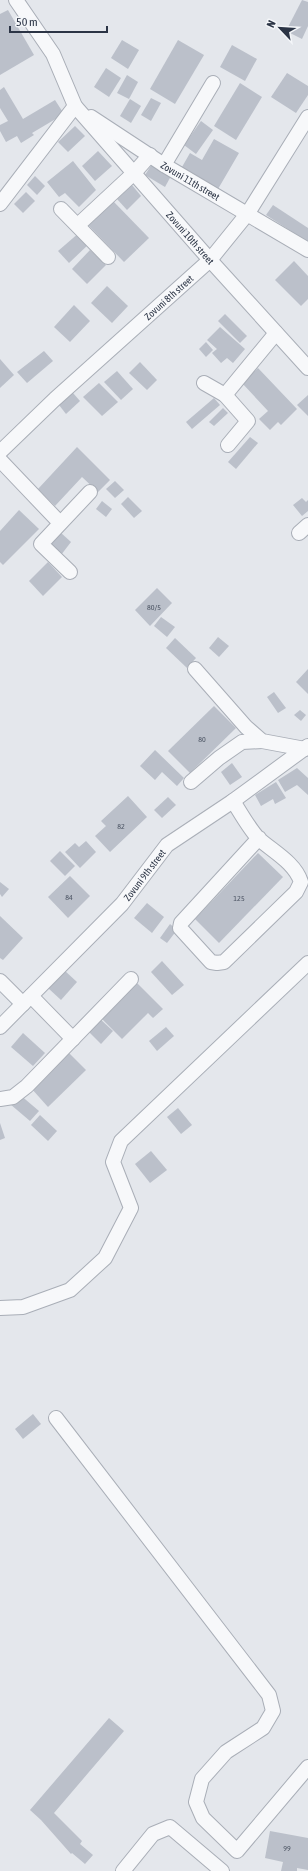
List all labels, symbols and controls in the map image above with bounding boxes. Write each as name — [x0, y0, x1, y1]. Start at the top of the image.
scale bar — [10, 8, 107, 34]
north arrow — [260, 8, 300, 48]
text: 50 m — [16, 15, 38, 29]
text: N — [264, 18, 278, 29]
street label: Zovuni 11th street — [159, 159, 222, 203]
street label: Zovuni 10th street — [164, 209, 216, 267]
street label: Zovuni 8th street — [142, 273, 196, 322]
house number: 80/5 — [147, 603, 161, 612]
house number: 80 — [198, 735, 206, 744]
house number: 82 — [117, 822, 125, 831]
street label: Zovuni 9th street — [122, 847, 168, 903]
house number: 84 — [65, 893, 73, 902]
house number: 125 — [233, 894, 245, 903]
house number: 99 — [283, 1844, 291, 1853]

